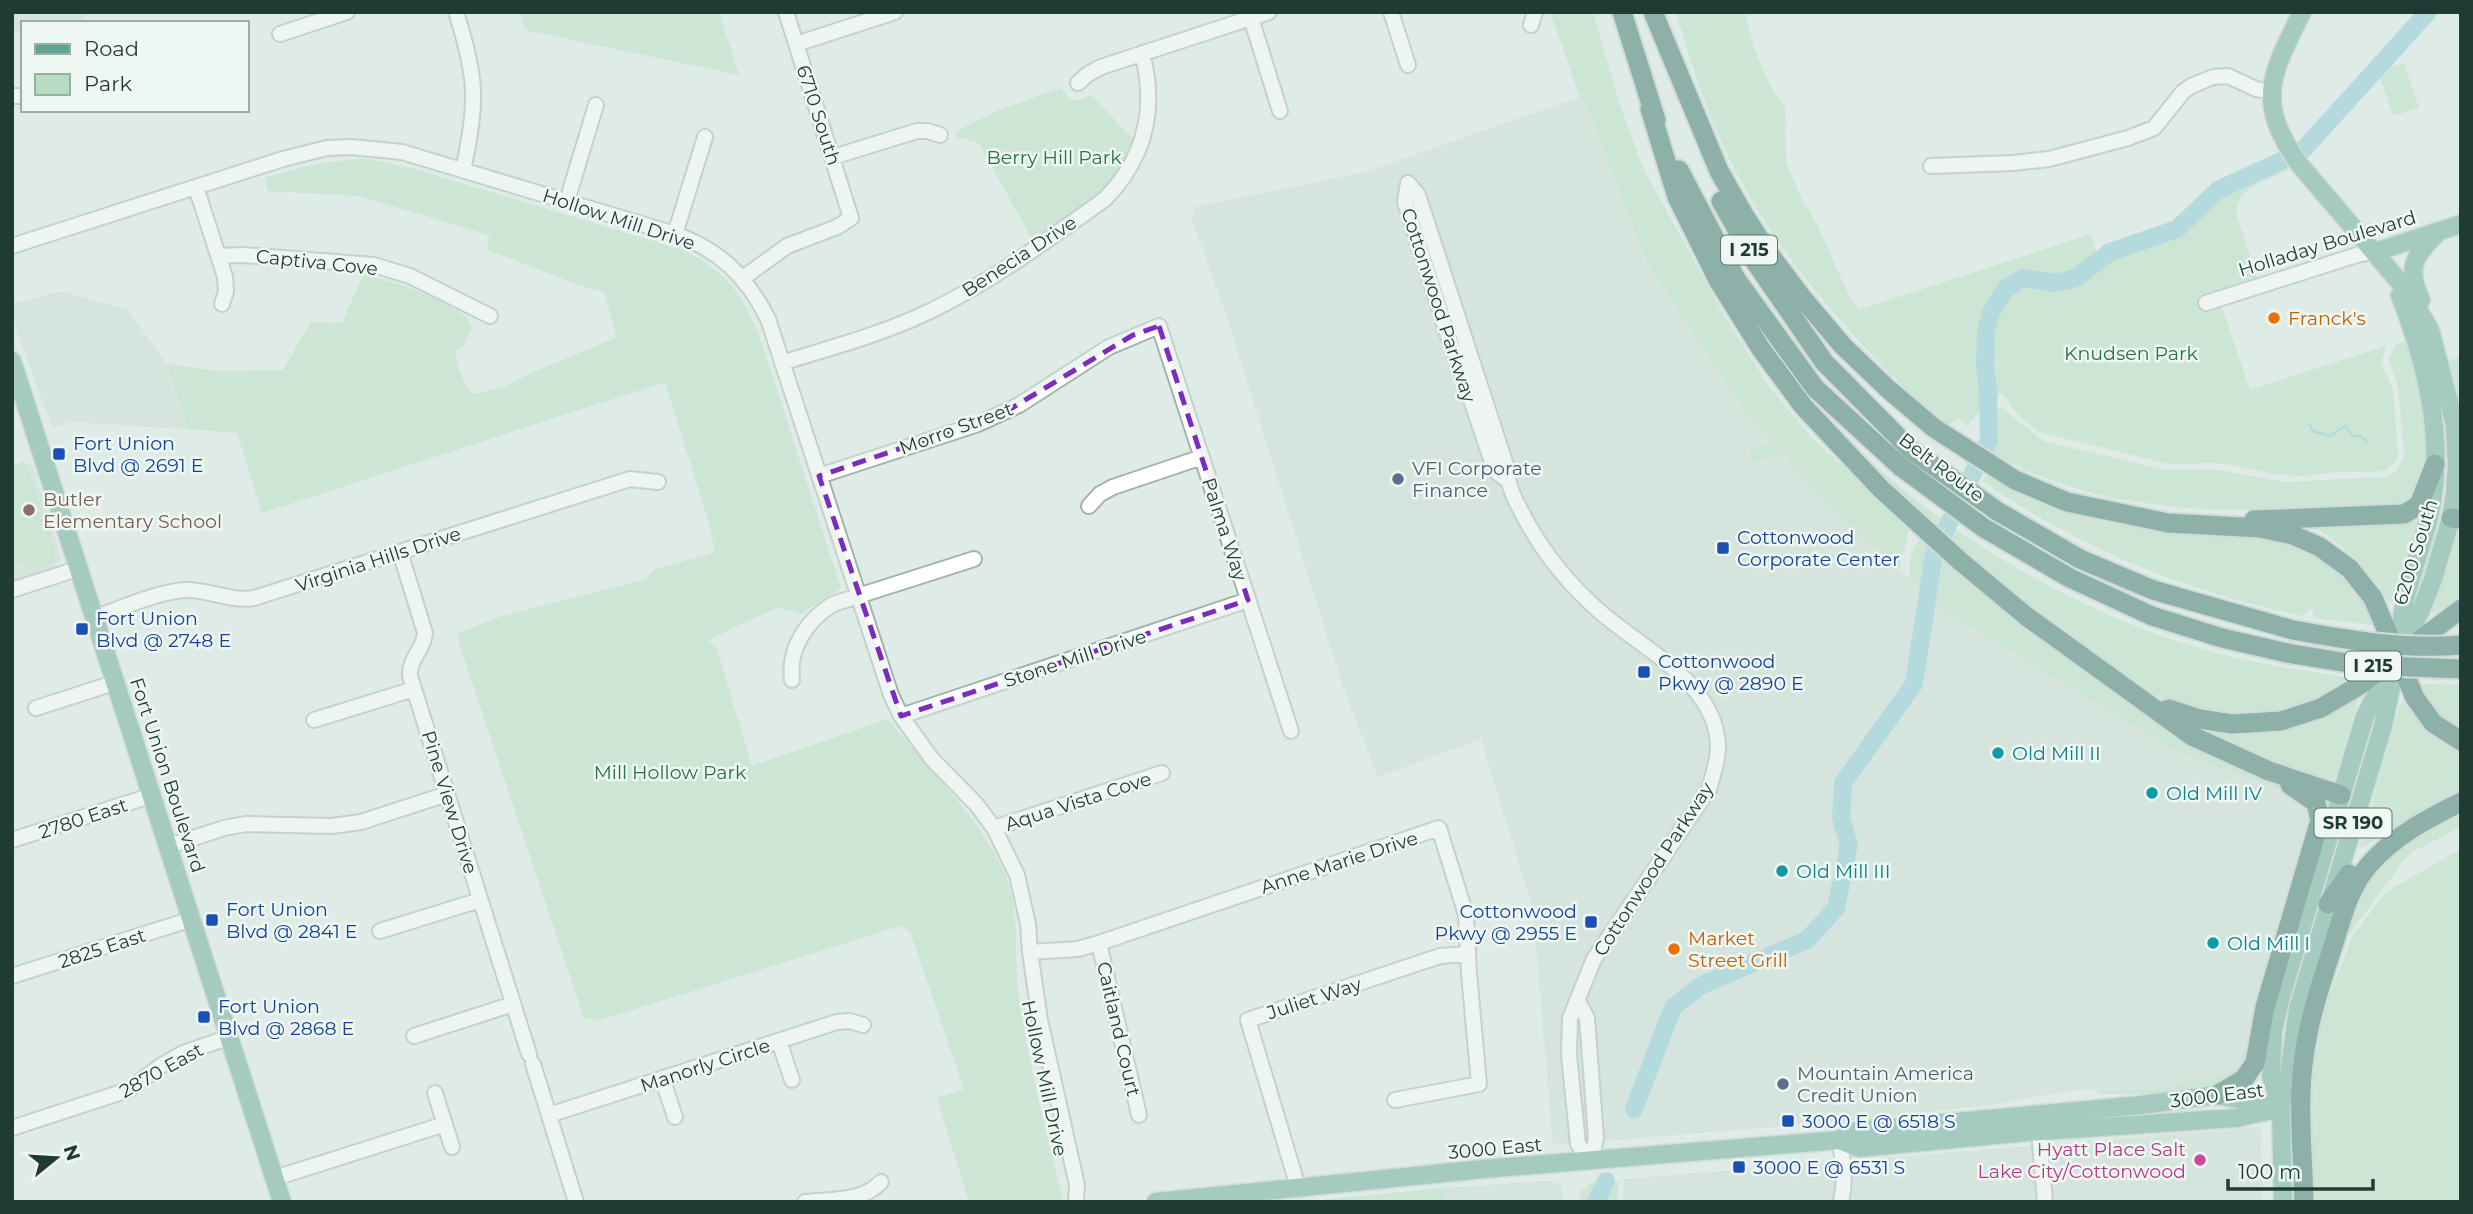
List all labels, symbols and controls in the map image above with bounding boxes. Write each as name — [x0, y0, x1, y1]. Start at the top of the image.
legend — [21, 21, 248, 112]
text: Road — [84, 36, 139, 61]
street label: 6710 South — [791, 62, 846, 168]
text: Park — [84, 71, 132, 96]
park label: Berry Hill Park — [986, 146, 1122, 169]
street label: Hollow Mill Drive — [540, 184, 698, 255]
street label: Cottonwood Parkway — [1396, 205, 1481, 406]
street label: Holladay Boulevard — [2236, 205, 2419, 281]
street label: Benecia Drive — [958, 211, 1081, 302]
road number: I 215 — [1721, 236, 1777, 264]
street label: Captiva Cove — [255, 245, 379, 280]
place label: Franck's — [2288, 307, 2366, 330]
marker: Franck's — [2266, 310, 2282, 326]
park label: Knudsen Park — [2064, 342, 2199, 365]
street label: Morro Street — [896, 397, 1016, 460]
street label: Belt Route — [1895, 428, 1989, 507]
place label: Fort Union Blvd @ 2691 E — [73, 432, 203, 477]
marker: Fort Union Blvd @ 2691 E — [51, 446, 67, 462]
place label: VFI Corporate Finance — [1412, 457, 1542, 502]
marker: VFI Corporate Finance — [1390, 471, 1406, 487]
street label: Palma Way — [1197, 475, 1252, 584]
place label: Butler Elementary School — [43, 488, 222, 533]
street label: 6200 South — [2388, 496, 2442, 608]
marker: Butler Elementary School — [21, 502, 37, 518]
street label: Virginia Hills Drive — [293, 522, 464, 597]
place label: Cottonwood Corporate Center — [1737, 526, 1900, 571]
marker: Cottonwood Corporate Center — [1715, 540, 1731, 556]
place label: Fort Union Blvd @ 2748 E — [96, 607, 231, 652]
marker: Fort Union Blvd @ 2748 E — [74, 621, 90, 637]
street label: Stone Mill Drive — [1001, 625, 1149, 692]
place label: Cottonwood Pkwy @ 2890 E — [1658, 650, 1804, 695]
road number: I 215 — [2345, 652, 2401, 680]
marker: Cottonwood Pkwy @ 2890 E — [1636, 664, 1652, 680]
street label: Fort Union Boulevard — [125, 675, 210, 876]
street label: Pine View Drive — [417, 728, 482, 877]
place label: Old Mill II — [2012, 742, 2101, 765]
marker: Old Mill II — [1990, 745, 2006, 761]
park label: Mill Hollow Park — [594, 761, 747, 784]
street label: Aqua Vista Cove — [1002, 767, 1154, 836]
street label: Cottonwood Parkway — [1589, 777, 1719, 961]
place label: Old Mill IV — [2166, 782, 2263, 805]
marker: Old Mill IV — [2144, 785, 2160, 801]
street label: 2780 East — [36, 793, 131, 844]
road number: SR 190 — [2314, 808, 2392, 838]
street label: Anne Marie Drive — [1258, 826, 1421, 899]
place label: Old Mill III — [1796, 860, 1891, 883]
marker: Old Mill III — [1774, 863, 1790, 879]
place label: Fort Union Blvd @ 2841 E — [226, 898, 357, 943]
place label: Cottonwood Pkwy @ 2955 E — [1435, 900, 1577, 945]
marker: Fort Union Blvd @ 2841 E — [204, 912, 220, 928]
marker: Cottonwood Pkwy @ 2955 E — [1583, 914, 1599, 930]
street label: 2825 East — [56, 924, 149, 973]
place label: Market Street Grill — [1688, 927, 1788, 972]
place label: Old Mill I — [2227, 932, 2310, 955]
marker: Old Mill I — [2205, 935, 2221, 951]
marker: Market Street Grill — [1666, 941, 1682, 957]
street label: Caitland Court — [1092, 960, 1145, 1099]
street label: Juliet Way — [1263, 972, 1365, 1025]
place label: Fort Union Blvd @ 2868 E — [218, 995, 354, 1040]
street label: Hollow Mill Drive — [1017, 998, 1072, 1158]
marker: Fort Union Blvd @ 2868 E — [196, 1009, 212, 1025]
street label: Manorly Circle — [637, 1034, 773, 1097]
street label: 2870 East — [115, 1038, 207, 1103]
place label: Mountain America Credit Union — [1797, 1062, 1974, 1107]
marker: Mountain America Credit Union — [1775, 1076, 1791, 1092]
street label: 3000 East — [2169, 1078, 2265, 1113]
place label: 3000 E @ 6518 S — [1802, 1110, 1956, 1133]
marker: 3000 E @ 6518 S — [1780, 1113, 1796, 1129]
north arrow — [21, 1123, 91, 1193]
street label: 3000 East — [1447, 1133, 1543, 1164]
place label: Hyatt Place Salt Lake City/Cottonwood — [1978, 1138, 2186, 1183]
text: N — [58, 1142, 85, 1164]
scale bar — [2228, 1148, 2373, 1192]
marker: Hyatt Place Salt Lake City/Cottonwood — [2192, 1152, 2208, 1168]
place label: 3000 E @ 6531 S — [1753, 1156, 1905, 1179]
marker: 3000 E @ 6531 S — [1731, 1159, 1747, 1175]
text: 100 m — [2238, 1159, 2301, 1184]

